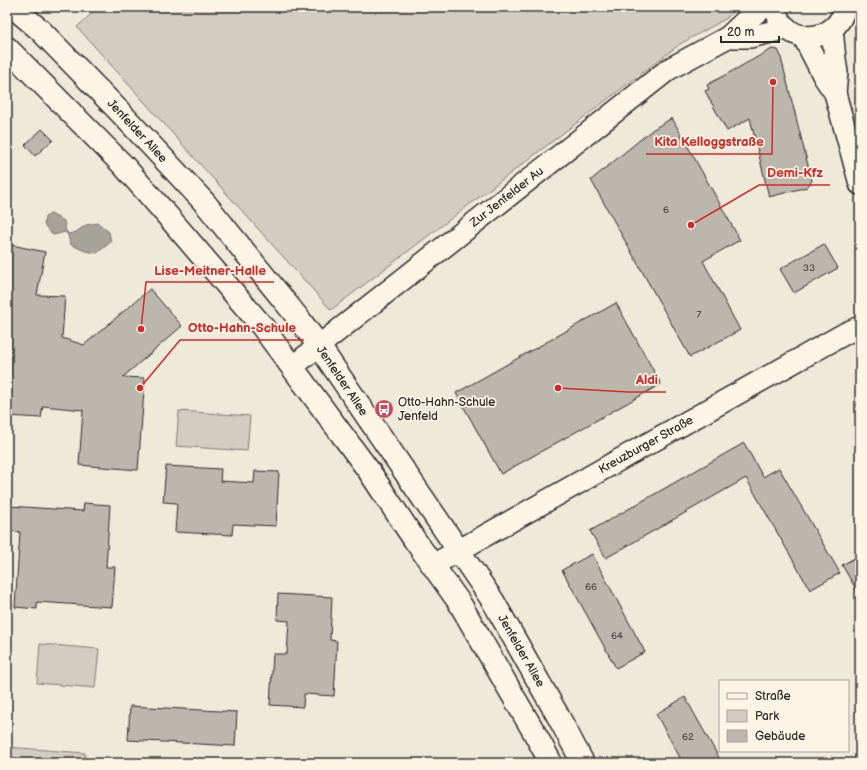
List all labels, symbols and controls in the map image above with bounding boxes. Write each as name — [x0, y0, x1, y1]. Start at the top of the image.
scale bar — [721, 18, 779, 44]
text: 20 m — [727, 25, 754, 40]
street label: Jenfelder Allee — [104, 96, 170, 166]
callout: Kita Kelloggstraße — [646, 129, 772, 154]
text: Kita Kelloggstraße — [654, 134, 764, 150]
callout: Demi-Kfz — [759, 160, 830, 185]
street label: Zur Jenfelder Au — [466, 164, 547, 231]
text: Demi-Kfz — [767, 165, 824, 181]
house number: 6 — [663, 204, 669, 216]
callout: Lise-Meitner-Halle — [146, 257, 274, 282]
house number: 33 — [803, 262, 815, 274]
text: Lise-Meitner-Halle — [154, 263, 266, 279]
house number: 7 — [697, 309, 702, 321]
callout: Otto-Hahn-Schule — [180, 315, 304, 340]
text: Otto-Hahn-Schule — [188, 320, 296, 336]
street label: Jenfelder Allee — [313, 343, 371, 419]
callout: Aldi — [628, 367, 666, 392]
text: Aldi — [635, 372, 658, 388]
place label: Otto-Hahn-Schule Jenfeld — [398, 395, 495, 424]
bus stop icon: Otto-Hahn-Schule Jenfeld — [373, 398, 395, 420]
street label: Kreuzburger Straße — [596, 413, 696, 477]
house number: 66 — [585, 581, 597, 593]
street label: Jenfelder Allee — [494, 612, 548, 690]
house number: 64 — [611, 630, 623, 642]
legend — [719, 680, 849, 752]
text: Straße — [755, 689, 791, 704]
text: Park — [755, 709, 779, 724]
text: Gebäude — [755, 729, 805, 744]
house number: 62 — [682, 731, 694, 743]

